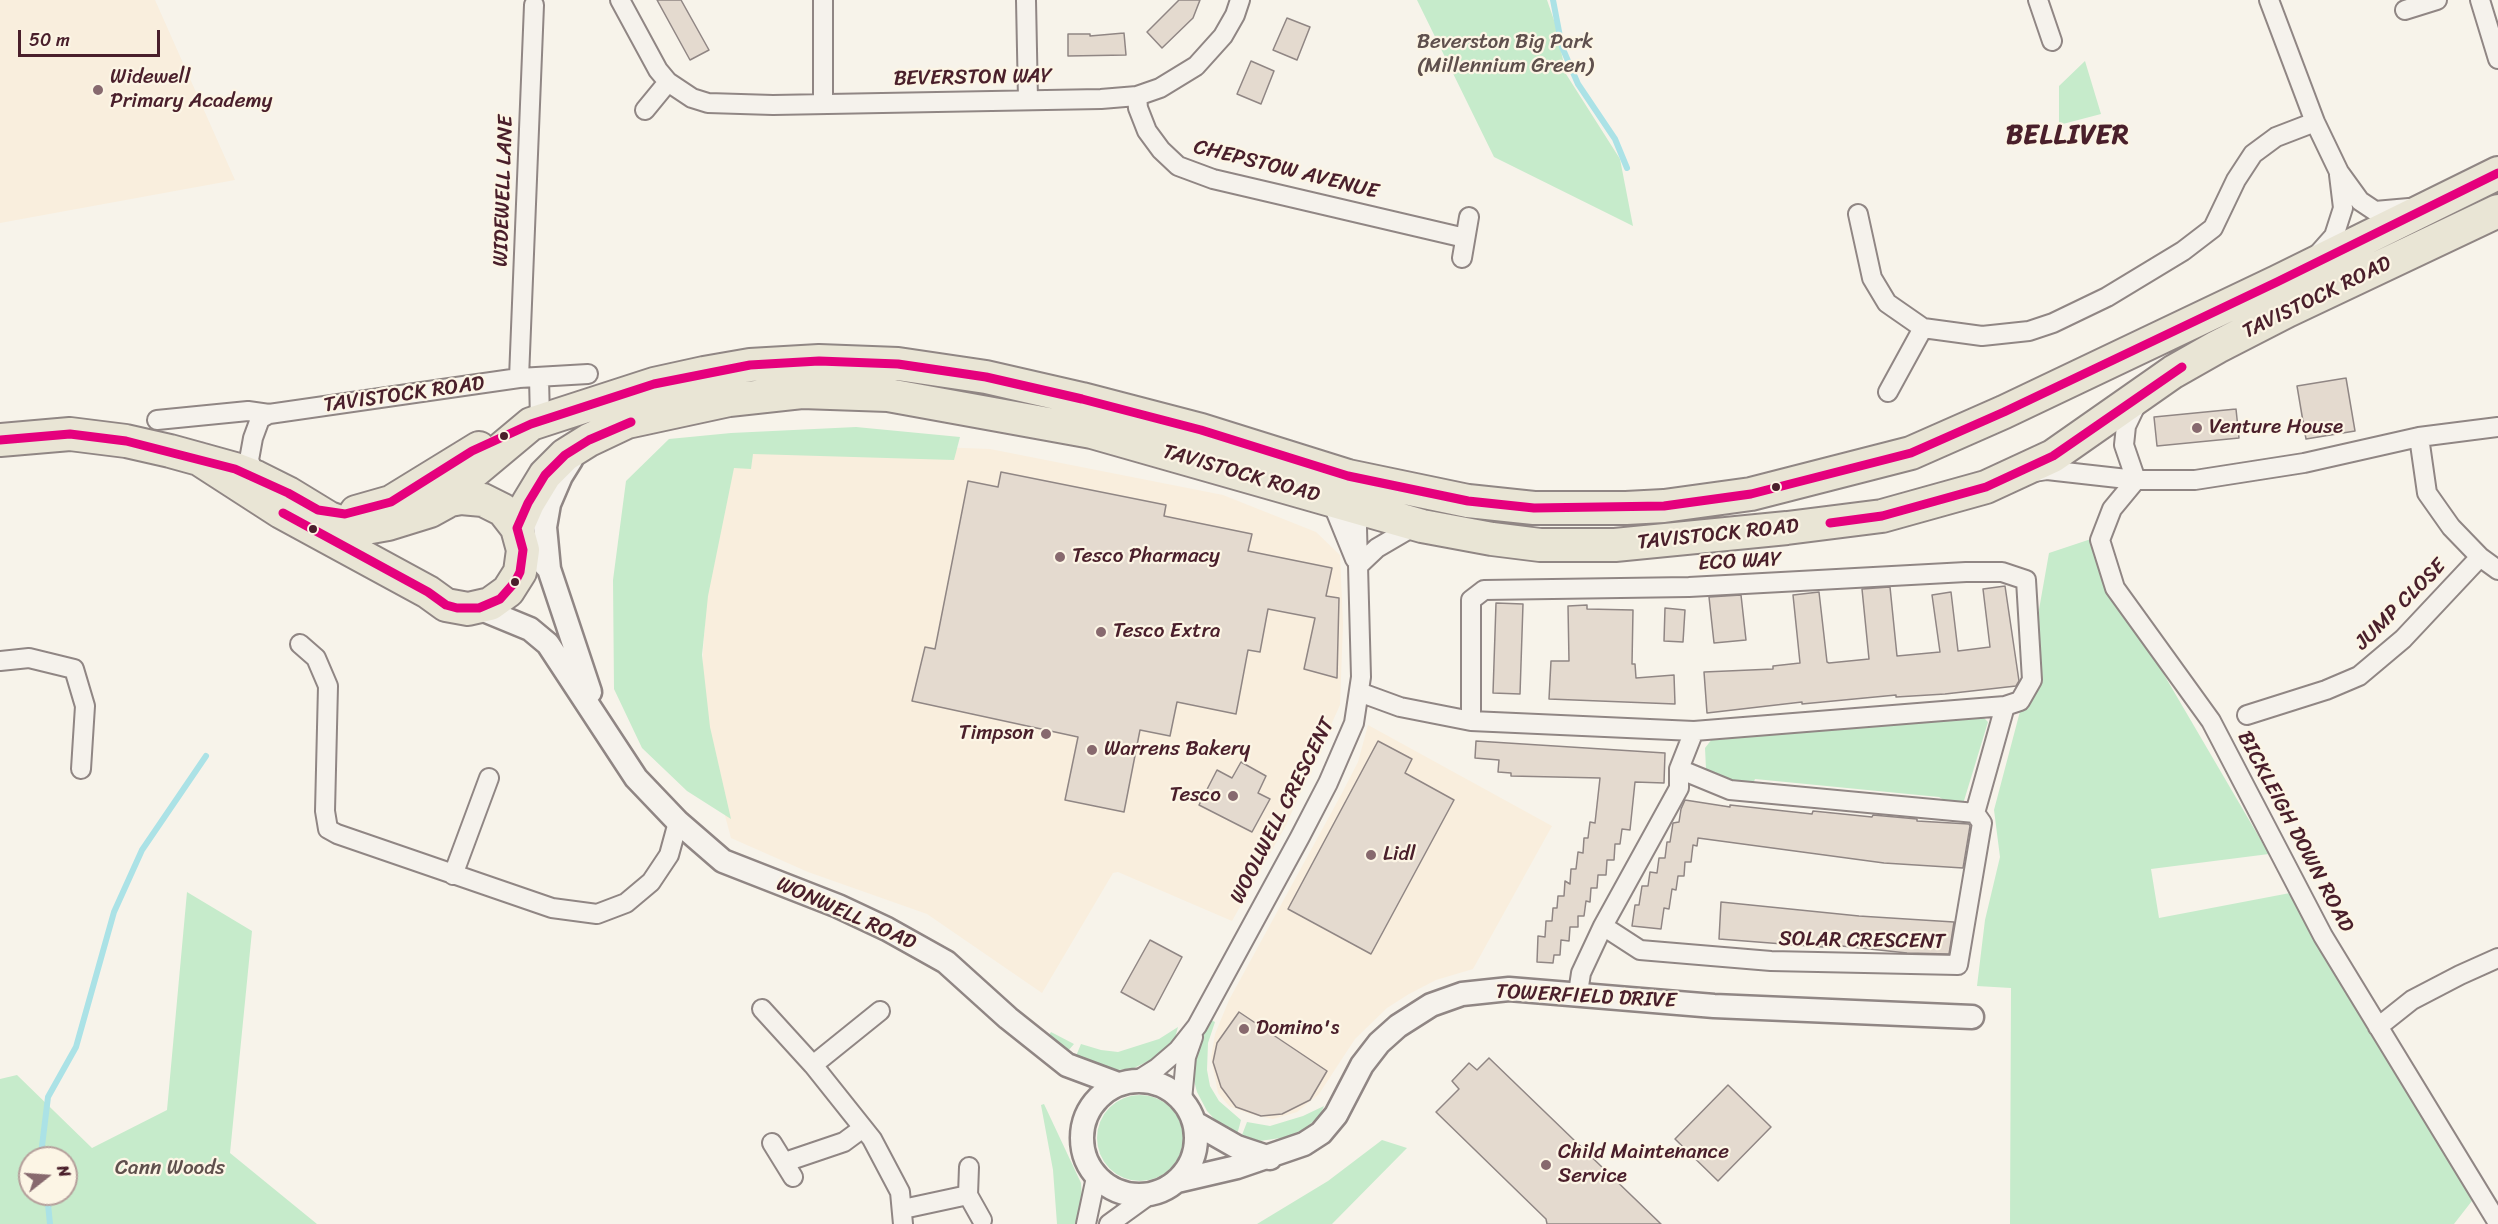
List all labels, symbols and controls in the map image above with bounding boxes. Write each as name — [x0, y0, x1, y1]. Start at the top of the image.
scale bar — [21, 18, 164, 56]
text: 50 m — [29, 24, 70, 56]
park label: Beverston Big Park (Millennium Green) — [1417, 30, 1593, 80]
street label: BEVERSTON WAY — [893, 64, 1053, 92]
place label: Widewell Primary Academy — [110, 65, 272, 115]
marker: Widewell Primary Academy — [91, 83, 105, 97]
street label: WIDEWELL LANE — [489, 115, 519, 267]
district label: BELLIVER — [2006, 120, 2130, 152]
street label: CHEPSTOW AVENUE — [1191, 135, 1381, 205]
street label: TAVISTOCK ROAD — [2239, 251, 2395, 345]
street label: TAVISTOCK ROAD — [322, 371, 486, 419]
place label: Venture House — [2209, 415, 2343, 441]
marker: Venture House — [2190, 421, 2204, 435]
unlabelled marker — [498, 430, 510, 442]
street label: TAVISTOCK ROAD — [1160, 440, 1322, 508]
unlabelled marker — [1770, 481, 1782, 493]
street label: TAVISTOCK ROAD — [1636, 514, 1800, 556]
unlabelled marker — [307, 523, 319, 535]
place label: Tesco Pharmacy — [1072, 544, 1220, 570]
street label: ECO WAY — [1698, 547, 1782, 577]
marker: Tesco Pharmacy — [1053, 550, 1067, 564]
street label: JUMP CLOSE — [2350, 554, 2452, 656]
unlabelled marker — [509, 576, 521, 588]
place label: Tesco Extra — [1113, 619, 1221, 645]
marker: Tesco Extra — [1094, 625, 1108, 639]
street label: WOOLWELL CRESCENT — [1225, 714, 1341, 908]
place label: Timpson — [959, 721, 1034, 747]
marker: Timpson — [1039, 727, 1053, 741]
street label: BICKLEIGH DOWN ROAD — [2231, 727, 2359, 937]
place label: Warrens Bakery — [1104, 737, 1250, 763]
marker: Warrens Bakery — [1085, 743, 1099, 757]
place label: Tesco — [1170, 783, 1221, 809]
marker: Tesco — [1226, 789, 1240, 803]
place label: Lidl — [1383, 842, 1416, 868]
marker: Lidl — [1364, 848, 1378, 862]
street label: WONWELL ROAD — [772, 872, 920, 956]
street label: SOLAR CRESCENT — [1778, 927, 1946, 955]
street label: TOWERFIELD DRIVE — [1495, 980, 1677, 1014]
place label: Domino's — [1256, 1016, 1339, 1042]
marker: Domino's — [1237, 1022, 1251, 1036]
place label: Child Maintenance Service — [1558, 1140, 1729, 1190]
north arrow — [18, 1146, 78, 1206]
park label: Cann Woods — [115, 1156, 225, 1182]
marker: Child Maintenance Service — [1539, 1158, 1553, 1172]
text: N — [48, 1162, 79, 1181]

